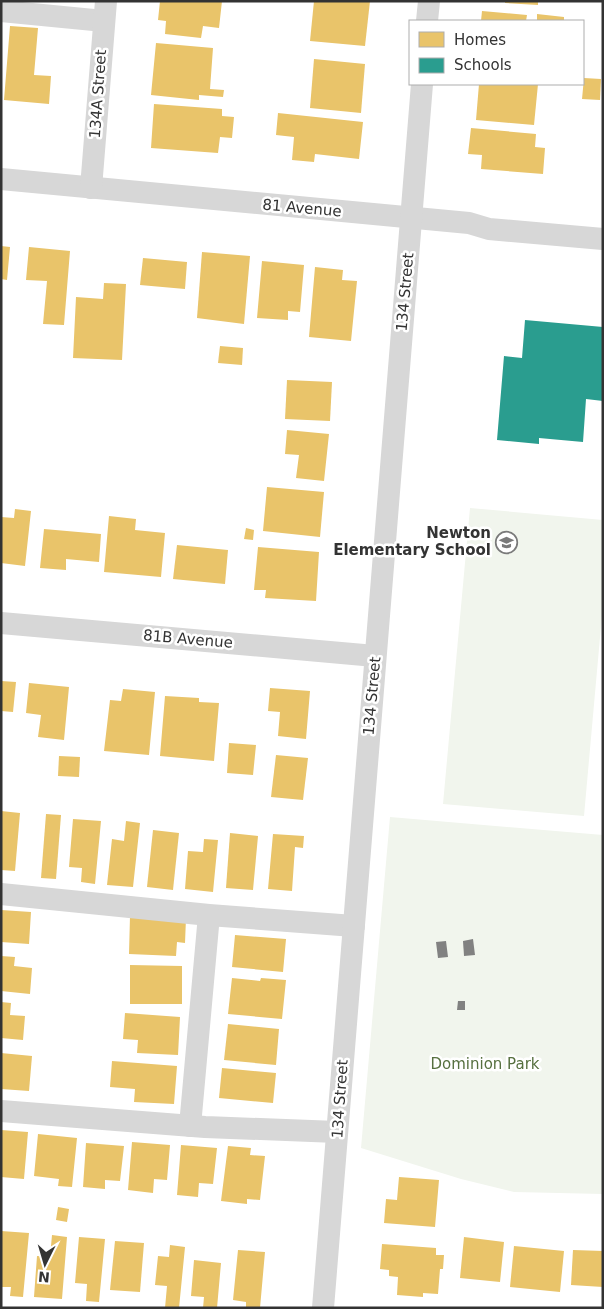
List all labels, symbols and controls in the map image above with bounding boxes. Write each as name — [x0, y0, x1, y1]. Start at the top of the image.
legend — [409, 20, 584, 85]
text: Homes — [454, 31, 506, 49]
street label: 134A Street — [86, 49, 110, 139]
text: Schools — [454, 56, 512, 74]
street label: 81 Avenue — [262, 196, 342, 220]
street label: 134 Street — [393, 252, 417, 332]
place label: Newton Elementary School — [333, 524, 491, 559]
school or university icon: Newton Elementary School — [495, 530, 519, 554]
street label: 81B Avenue — [142, 626, 234, 652]
street label: 134 Street — [360, 656, 384, 736]
park label: Dominion Park — [430, 1055, 540, 1073]
street label: 134 Street — [328, 1059, 352, 1139]
north arrow — [20, 1239, 70, 1289]
text: N — [37, 1268, 50, 1285]

